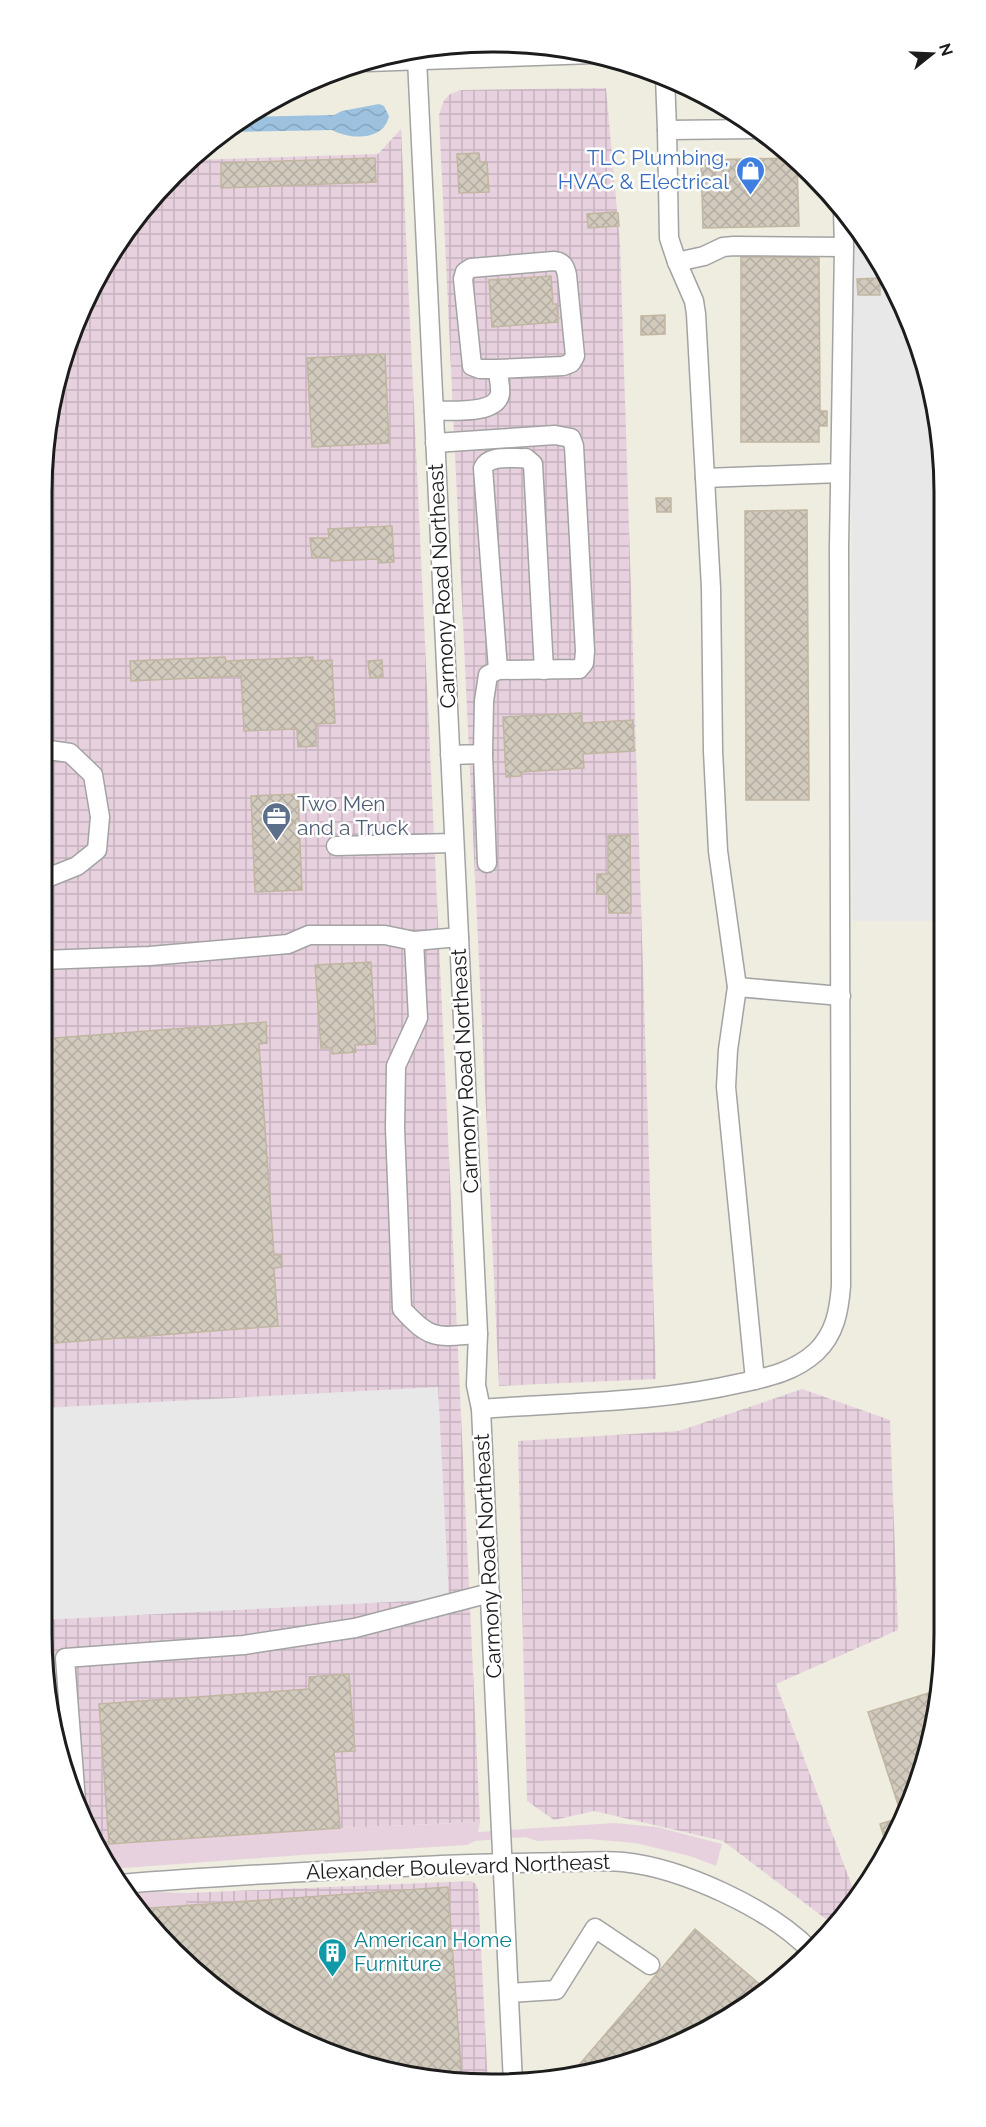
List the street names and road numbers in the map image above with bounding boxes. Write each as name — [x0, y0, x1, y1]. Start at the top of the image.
street label: Carmony Road Northeast — [423, 463, 460, 709]
street label: Carmony Road Northeast — [446, 948, 483, 1194]
street label: Carmony Road Northeast — [469, 1433, 506, 1679]
street label: Alexander Boulevard Northeast — [305, 1849, 610, 1884]

